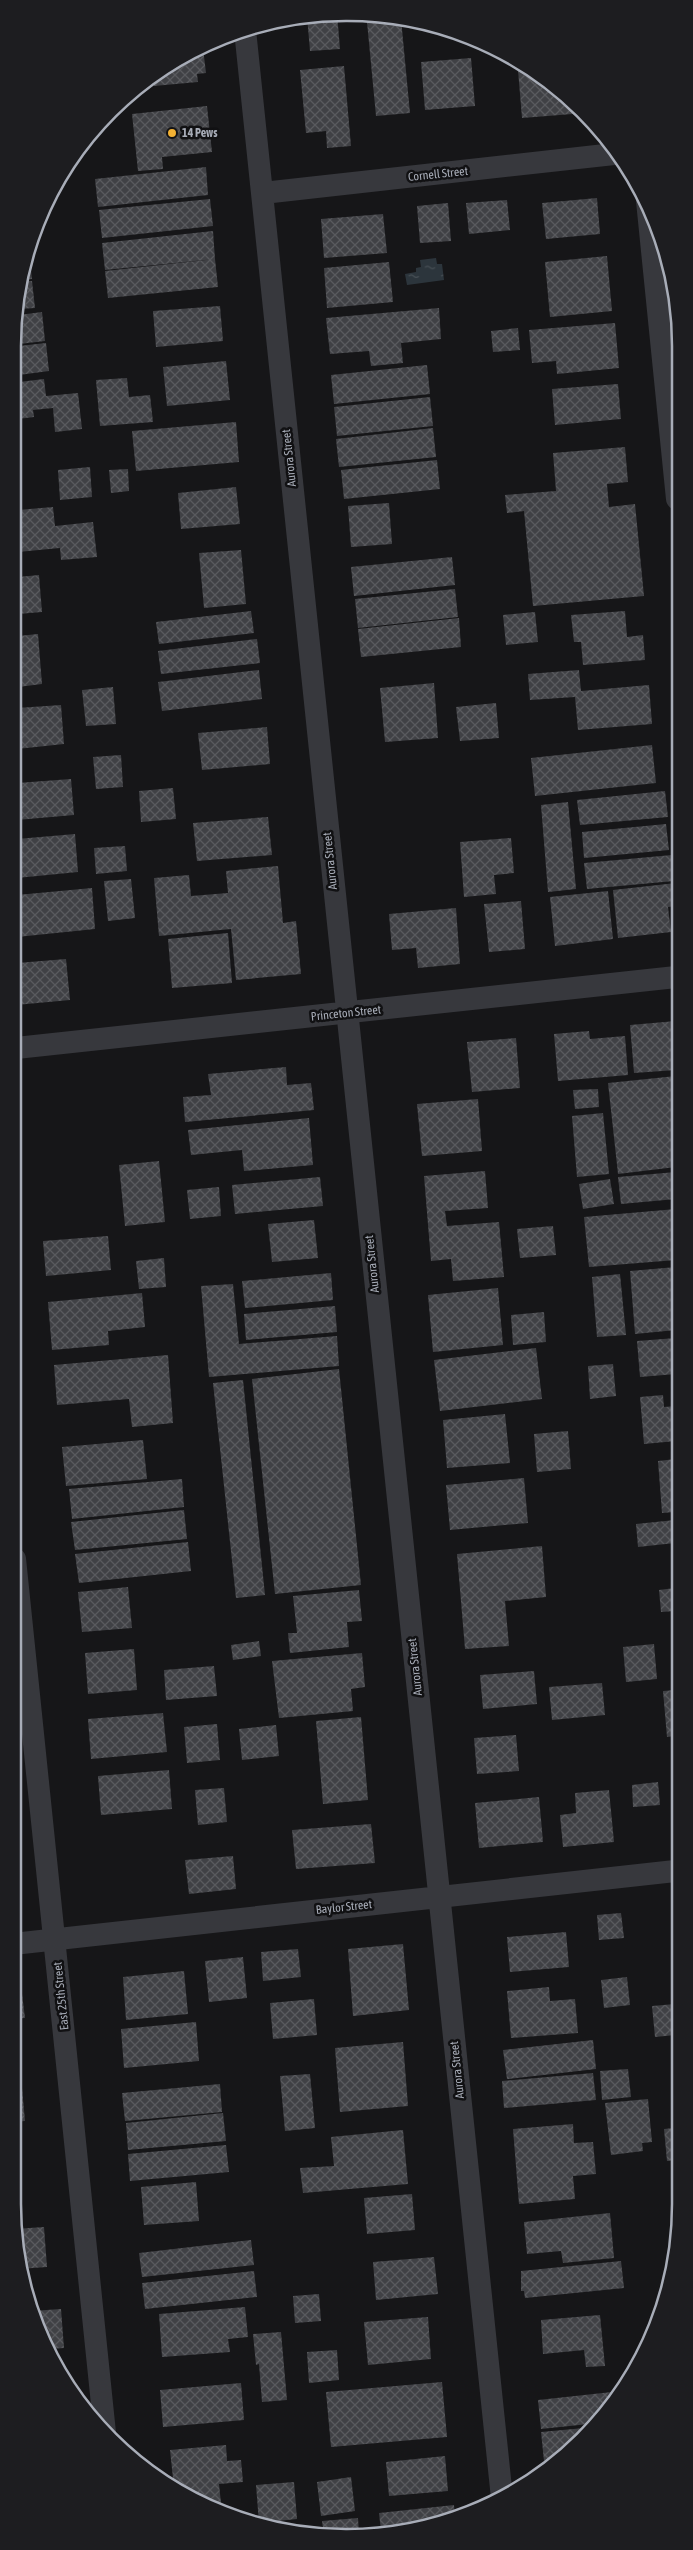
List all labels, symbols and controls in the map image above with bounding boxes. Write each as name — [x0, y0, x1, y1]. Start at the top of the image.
place label: 14 Pews — [182, 126, 218, 140]
marker: 14 Pews — [166, 127, 178, 139]
street label: Cornell Street — [407, 164, 469, 184]
street label: Aurora Street — [279, 428, 299, 487]
street label: Aurora Street — [320, 831, 340, 890]
street label: Princeton Street — [310, 1002, 382, 1024]
street label: Aurora Street — [362, 1234, 382, 1293]
street label: Aurora Street — [405, 1637, 425, 1696]
street label: Baylor Street — [315, 1897, 373, 1917]
street label: East 25th Street — [50, 1961, 72, 2031]
street label: Aurora Street — [447, 2040, 467, 2099]

